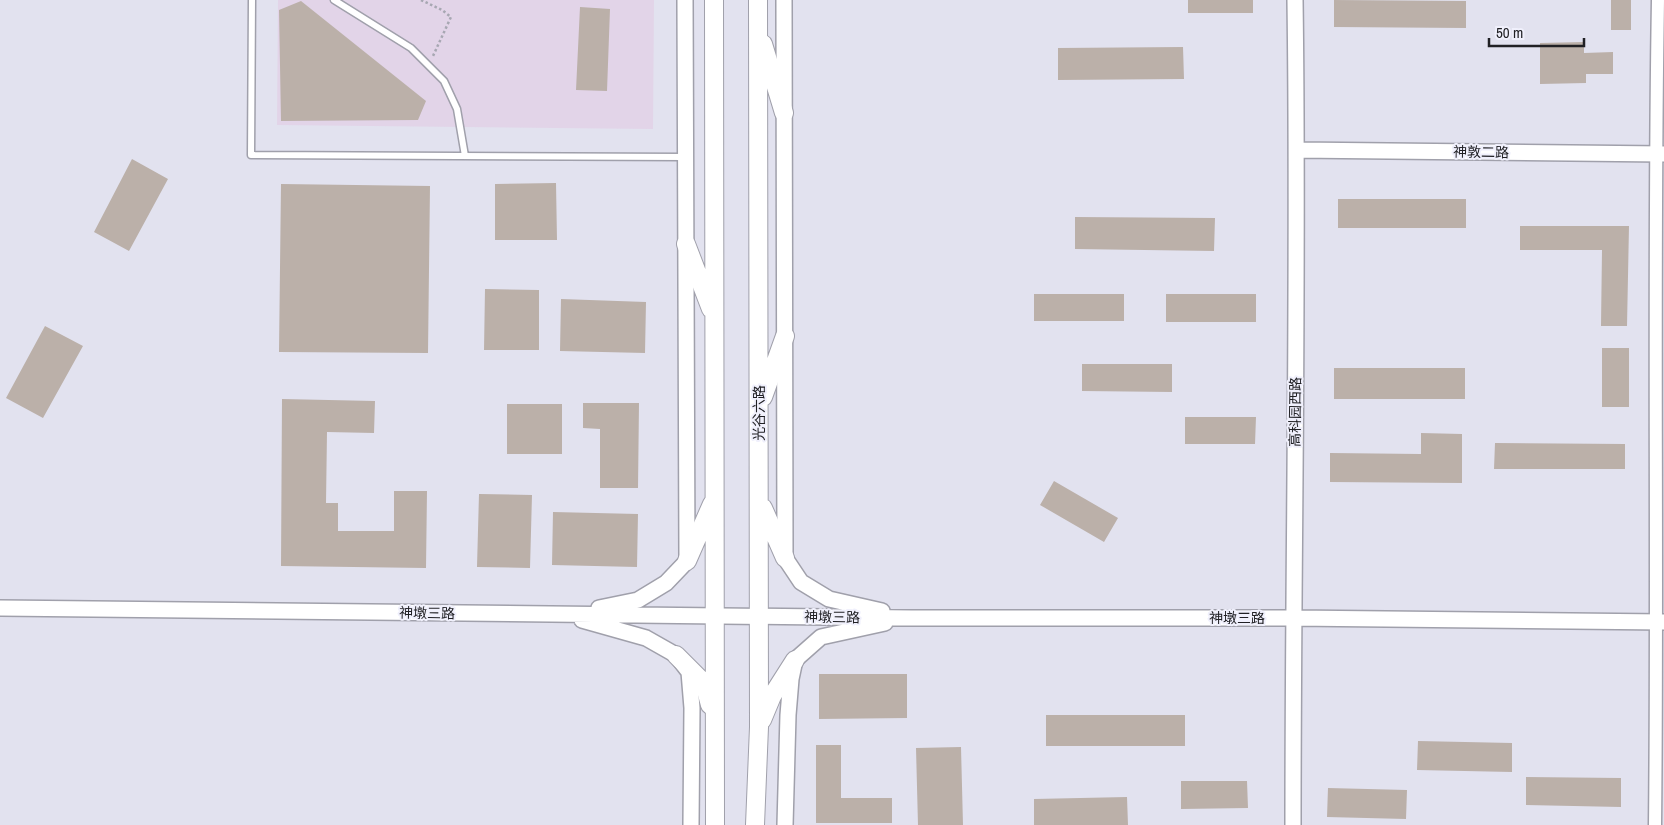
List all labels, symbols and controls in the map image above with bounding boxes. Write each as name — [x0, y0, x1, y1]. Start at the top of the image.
scale bar — [1489, 15, 1584, 47]
text: 50 m — [1496, 22, 1523, 43]
street label: 神敦二路 — [1453, 143, 1509, 161]
street label: 高科园西路 — [1285, 377, 1305, 447]
street label: 光谷六路 — [750, 385, 768, 441]
street label: 神墩三路 — [399, 604, 455, 622]
street label: 神墩三路 — [804, 608, 860, 626]
street label: 神墩三路 — [1209, 609, 1265, 627]

